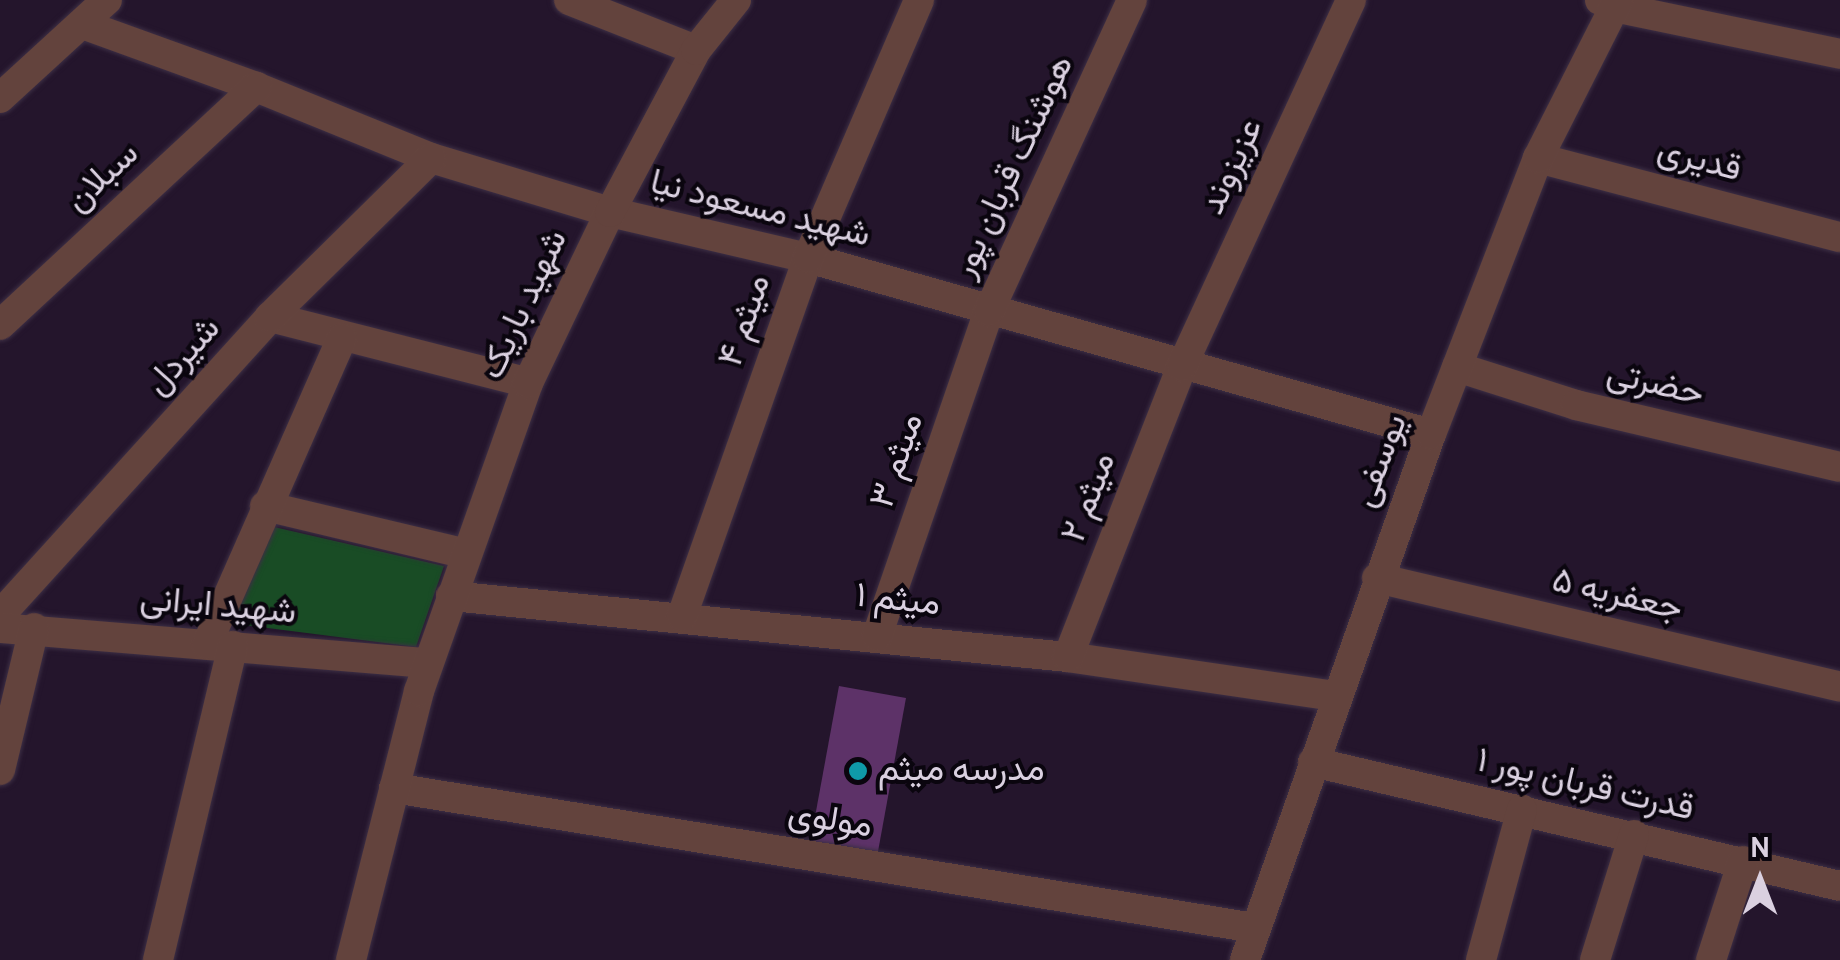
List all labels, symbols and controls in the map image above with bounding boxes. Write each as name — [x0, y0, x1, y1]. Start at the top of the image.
street label: هوشنگ قربان پور — [944, 49, 1084, 285]
street label: عزیزوند — [1193, 112, 1273, 222]
street label: قدیری — [1653, 130, 1745, 192]
street label: سبلان — [58, 134, 148, 222]
street label: شهید مسعود نیا — [646, 162, 874, 258]
street label: شهید باریک — [472, 224, 578, 386]
street label: میثم ۴ — [711, 270, 781, 372]
street label: شیردل — [138, 309, 230, 405]
street label: حضرتی — [1602, 354, 1708, 416]
street label: میثم ۳ — [862, 408, 934, 514]
street label: یوسفی — [1344, 409, 1418, 513]
street label: میثم ۲ — [1054, 447, 1126, 549]
street label: جعفریه ۵ — [1548, 561, 1686, 631]
street label: میثم ۱ — [854, 576, 942, 626]
street label: شهید ایرانی — [138, 579, 298, 635]
street label: قدرت قربان پور ۱ — [1472, 741, 1698, 831]
place label: مدرسه میثم — [878, 750, 1045, 792]
marker: مدرسه میثم — [847, 760, 869, 782]
street label: مولوی — [785, 794, 875, 848]
north arrow — [1710, 830, 1810, 930]
text: N — [1750, 832, 1770, 868]

